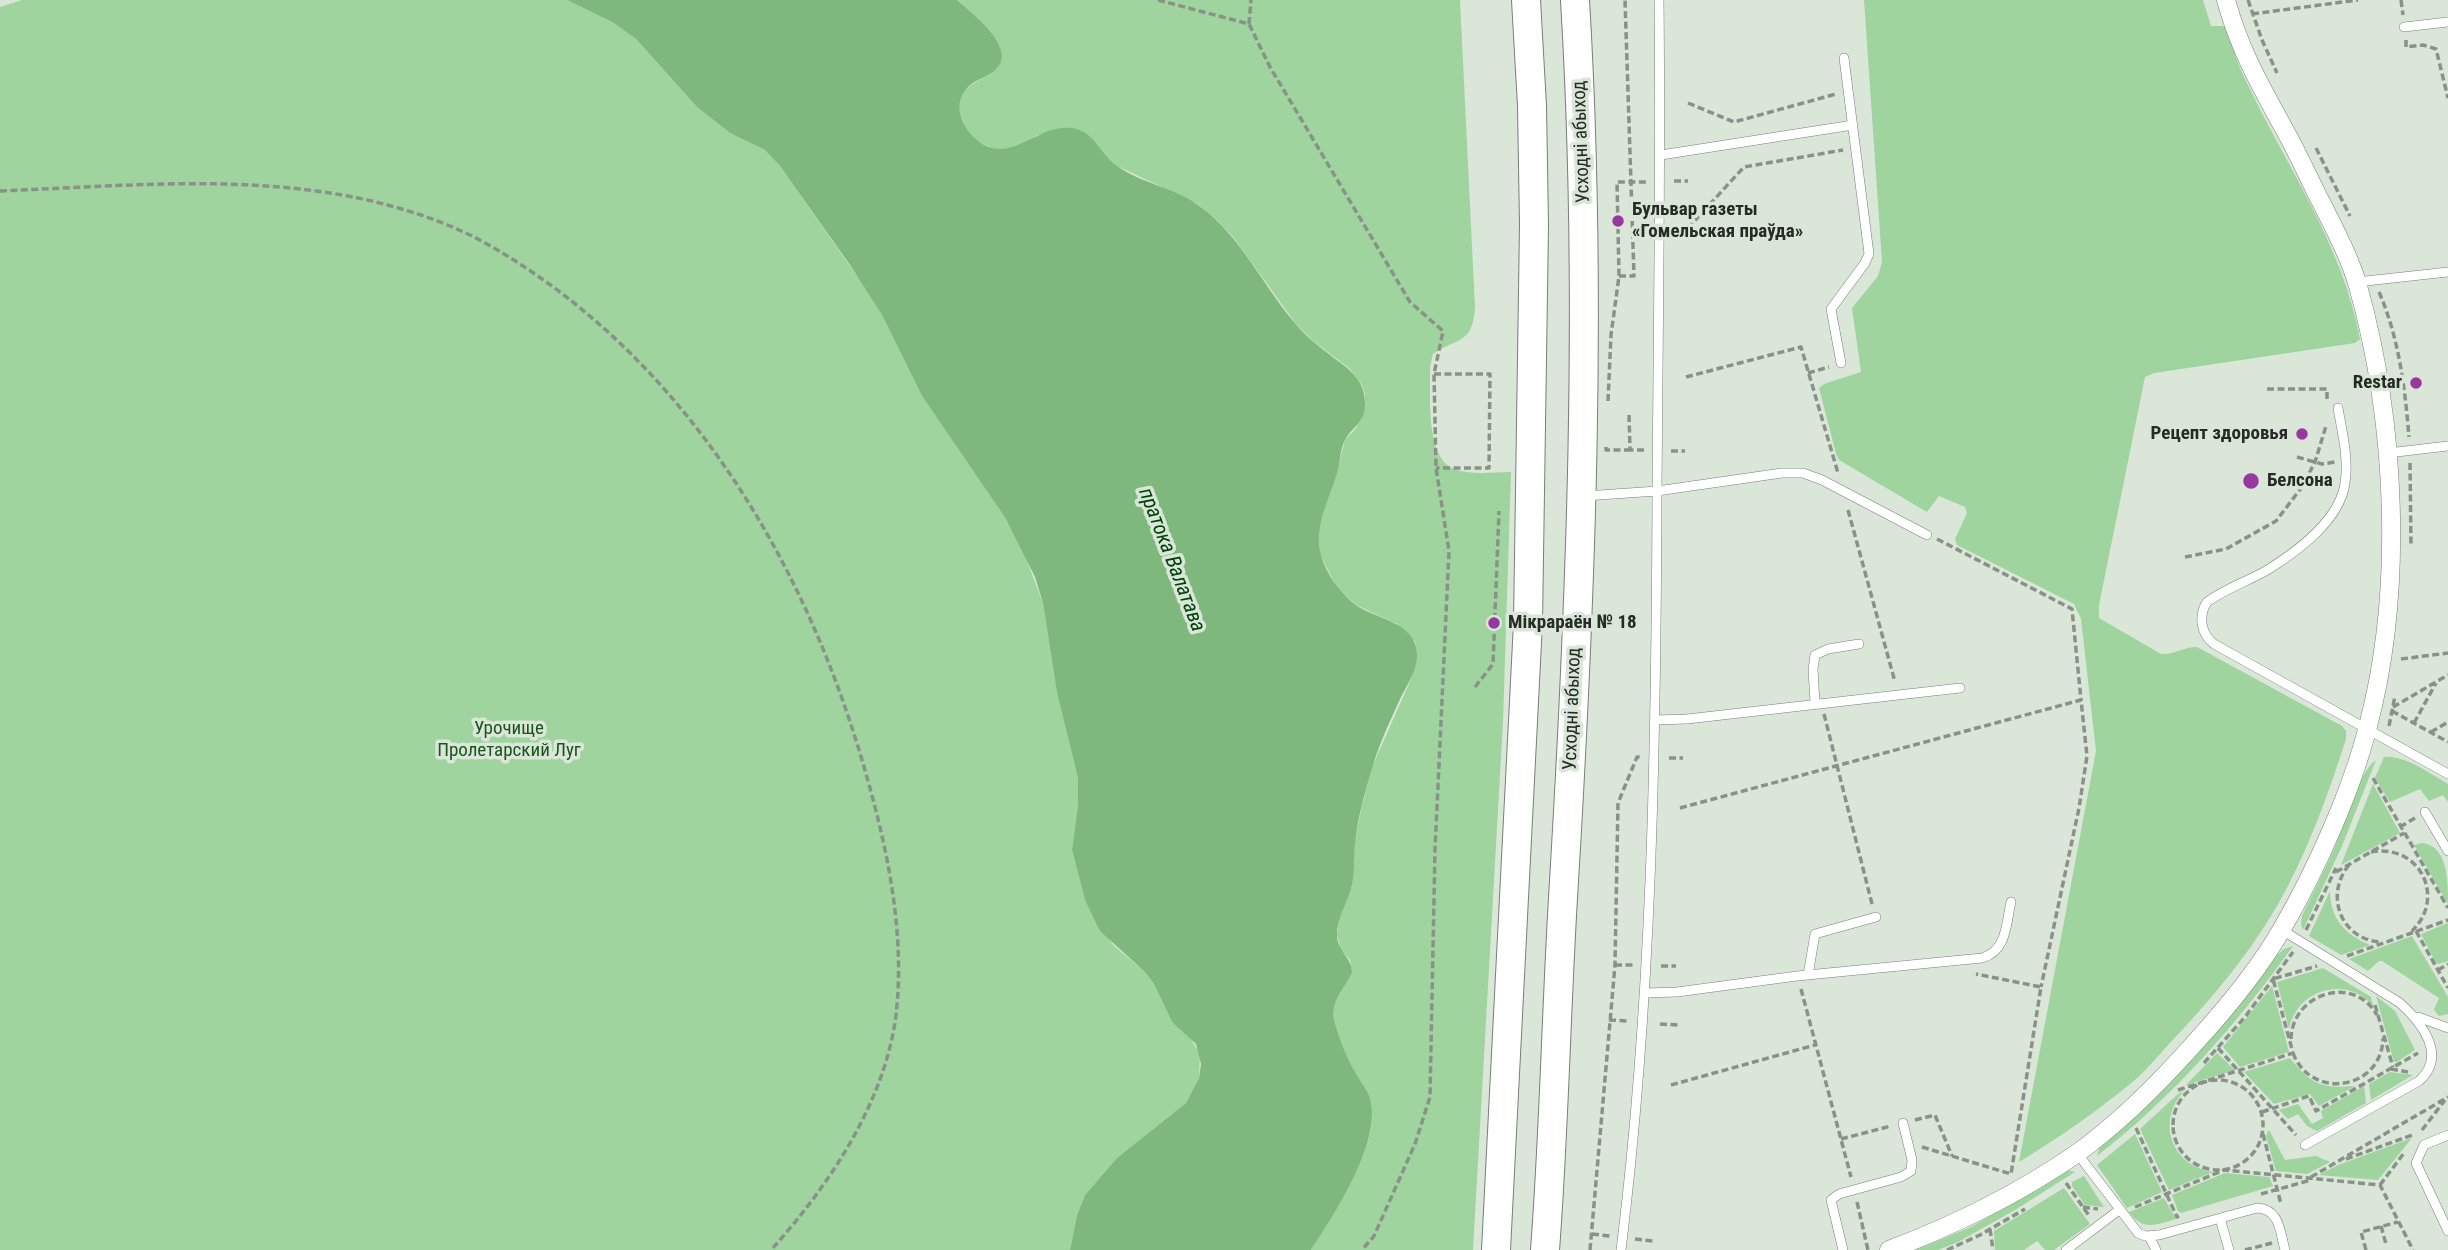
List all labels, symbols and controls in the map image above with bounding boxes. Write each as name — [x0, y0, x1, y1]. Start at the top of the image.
street label: Усходні абыход — [1568, 80, 1596, 204]
place label: Бульвар газеты «Гомельская праўда» — [1632, 199, 1803, 243]
marker: Бульвар газеты «Гомельская праўда» — [1610, 213, 1626, 229]
place label: Restar — [2353, 372, 2402, 394]
marker: Restar — [2408, 375, 2424, 391]
place label: Рецепт здоровья — [2151, 423, 2288, 445]
marker: Рецепт здоровья — [2294, 426, 2310, 442]
place label: Белсона — [2267, 470, 2333, 492]
marker: Белсона — [2241, 471, 2261, 491]
water label: пратока Валатава — [1132, 485, 1210, 635]
place label: Мікрараён № 18 — [1508, 612, 1637, 634]
marker: Мікрараён № 18 — [1486, 615, 1502, 631]
street label: Усходні абыход — [1559, 647, 1587, 771]
park label: Урочище Пролетарский Луг — [437, 718, 581, 762]

